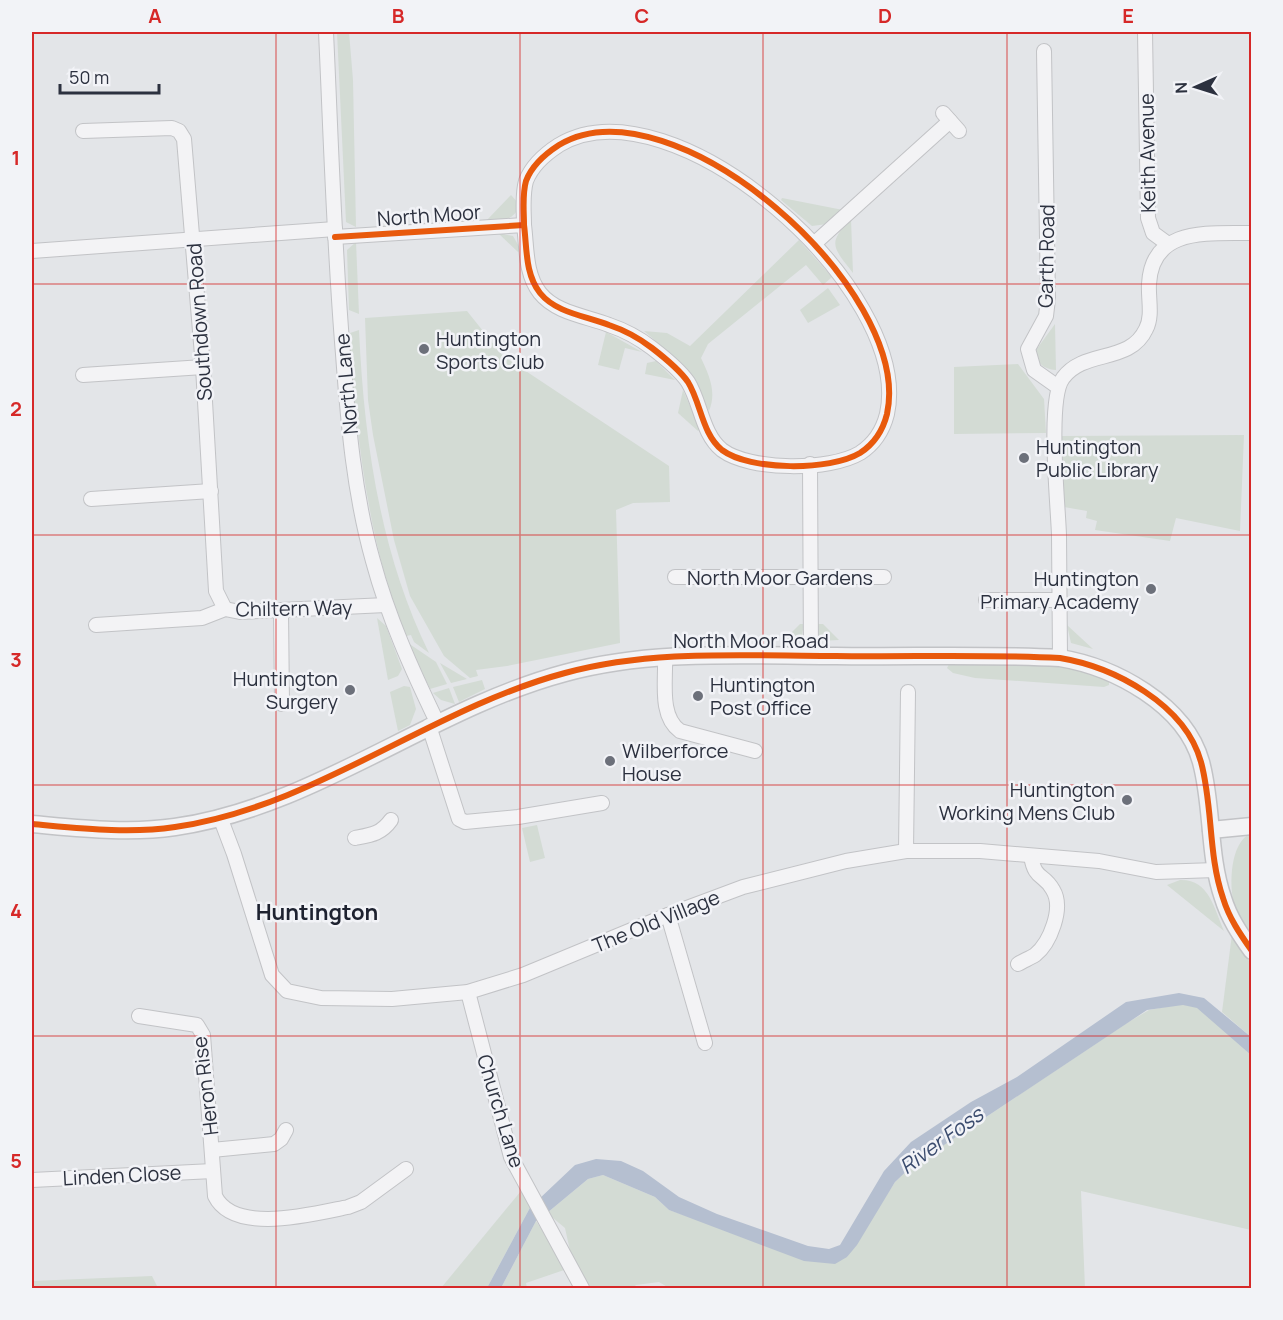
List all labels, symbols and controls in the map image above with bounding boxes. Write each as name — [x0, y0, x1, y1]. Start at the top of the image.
text: A — [148, 2, 162, 29]
text: B — [392, 2, 405, 29]
text: C — [635, 2, 649, 29]
text: D — [878, 2, 892, 29]
text: E — [1122, 2, 1134, 29]
scale bar — [60, 57, 159, 95]
north arrow — [1166, 57, 1226, 117]
text: 50 m — [69, 65, 109, 89]
text: N — [1170, 81, 1192, 94]
street label: Keith Avenue — [1132, 93, 1162, 213]
text: 1 — [12, 144, 20, 171]
street label: North Moor — [376, 198, 482, 232]
street label: Garth Road — [1032, 204, 1060, 308]
street label: Southdown Road — [180, 242, 218, 402]
place label: Huntington Sports Club — [436, 325, 545, 375]
street label: North Lane — [328, 332, 364, 436]
marker: Huntington Sports Club — [417, 342, 431, 356]
text: 2 — [10, 395, 22, 422]
place label: Huntington Public Library — [1036, 433, 1159, 483]
marker: Huntington Public Library — [1017, 451, 1031, 465]
street label: North Moor Gardens — [687, 564, 873, 591]
place label: Huntington Primary Academy — [980, 565, 1139, 615]
marker: Huntington Primary Academy — [1144, 582, 1158, 596]
street label: Chiltern Way — [235, 593, 353, 623]
street label: North Moor Road — [673, 627, 829, 654]
text: 3 — [10, 646, 22, 673]
place label: Huntington Surgery — [233, 665, 338, 715]
place label: Huntington Post Office — [710, 671, 815, 721]
marker: Huntington Surgery — [343, 683, 357, 697]
marker: Huntington Post Office — [691, 689, 705, 703]
place label: Wilberforce House — [622, 737, 728, 787]
marker: Wilberforce House — [603, 754, 617, 768]
place label: Huntington Working Mens Club — [939, 776, 1115, 826]
marker: Huntington Working Mens Club — [1120, 793, 1134, 807]
street label: The Old Village — [588, 883, 724, 959]
text: 4 — [10, 897, 22, 924]
district label: Huntington — [256, 897, 378, 927]
street label: Heron Rise — [186, 1035, 224, 1137]
street label: Church Lane — [471, 1051, 531, 1171]
water label: River Foss — [894, 1099, 990, 1180]
text: 5 — [10, 1147, 22, 1174]
street label: Linden Close — [62, 1158, 182, 1192]

